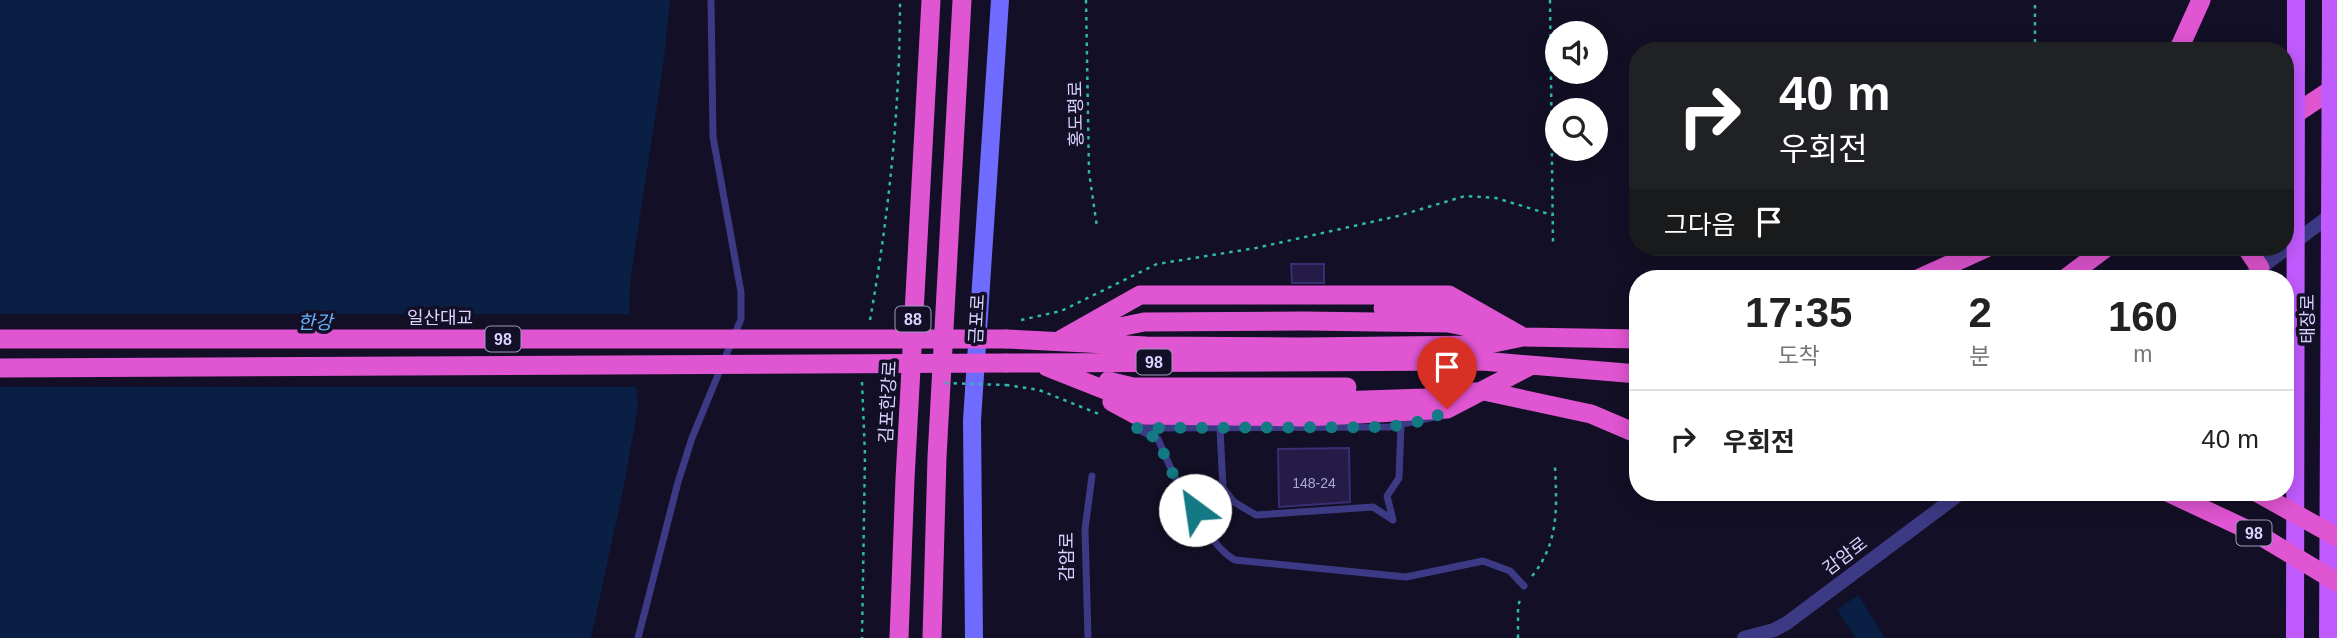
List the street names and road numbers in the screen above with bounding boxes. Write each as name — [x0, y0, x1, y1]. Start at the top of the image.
street label: 홍도평로 — [1065, 81, 1087, 147]
street label: 금포로 — [966, 294, 988, 344]
street label: 태장로 — [2298, 294, 2318, 344]
road number: 88 — [895, 306, 930, 332]
street label: 일산대교 — [407, 308, 473, 328]
road number: 98 — [486, 326, 520, 352]
road number: 98 — [1136, 350, 1172, 374]
street label: 김포한강로 — [876, 360, 900, 444]
road number: 98 — [2236, 520, 2272, 546]
street label: 감암로 — [1057, 532, 1077, 582]
street label: 감암로 — [1819, 533, 1871, 579]

